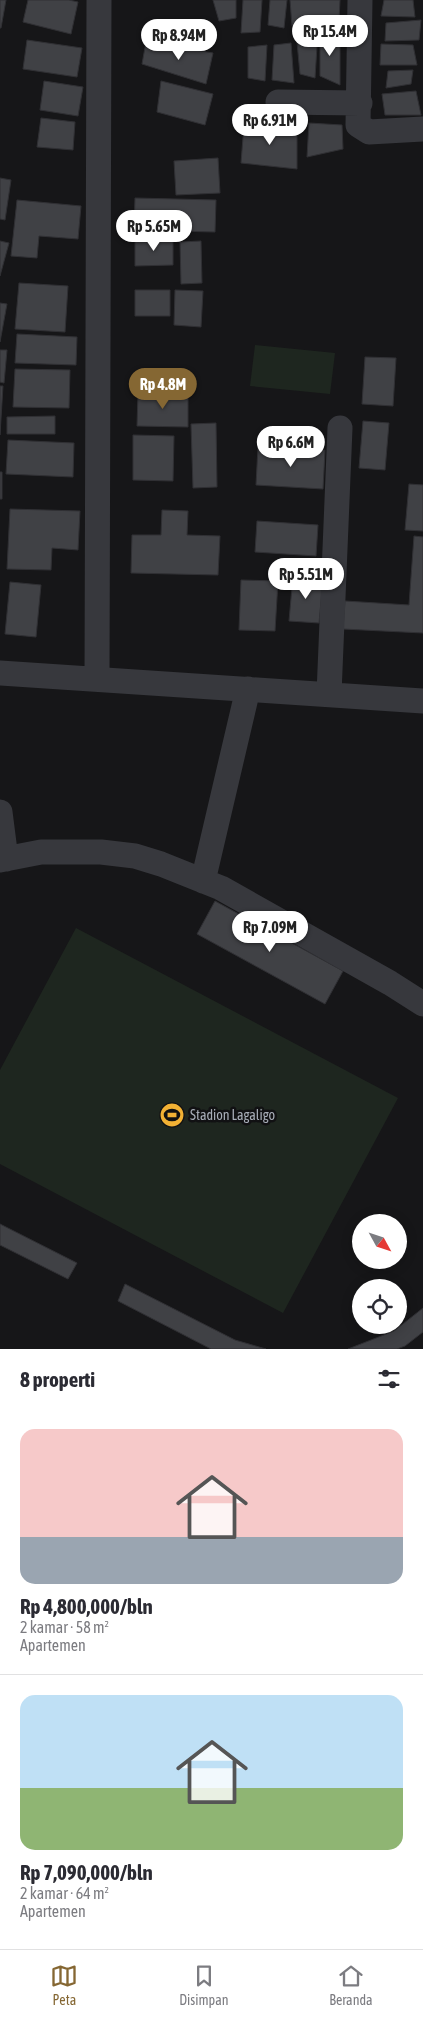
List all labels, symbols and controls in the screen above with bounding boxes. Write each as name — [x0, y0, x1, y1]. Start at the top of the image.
pin: Rp 15.4M — [278, 15, 382, 57]
pin: Rp 8.94M — [127, 18, 231, 61]
text: Rp 15.4M — [303, 22, 357, 40]
text: Rp 8.94M — [152, 26, 206, 44]
pin: Rp 6.91M — [218, 104, 322, 146]
text: Rp 6.91M — [243, 111, 297, 129]
pin: Rp 5.65M — [102, 210, 206, 252]
text: Rp 5.65M — [127, 217, 181, 235]
pin: Rp 4.8M — [117, 368, 209, 410]
text: Rp 4.8M — [140, 375, 186, 393]
pin: Rp 6.6M — [245, 426, 337, 468]
text: Rp 6.6M — [268, 433, 314, 451]
pin: Rp 5.51M — [254, 558, 358, 600]
text: Rp 5.51M — [279, 565, 333, 583]
pin: Rp 7.09M — [218, 910, 322, 953]
text: Rp 7.09M — [243, 918, 297, 936]
sports icon: Stadion Lagaligo — [159, 1102, 185, 1128]
place label: Stadion Lagaligo — [190, 1107, 275, 1123]
north arrow — [352, 1214, 408, 1269]
map controls — [352, 1214, 407, 1334]
button: locate — [352, 1279, 407, 1334]
icon: filters — [375, 1365, 403, 1393]
text: 8 properti — [20, 1367, 95, 1391]
icon: home — [167, 1462, 257, 1552]
text: Rp 4,800,000/bln — [20, 1594, 153, 1618]
text: 2 kamar · 58 m² — [20, 1618, 109, 1636]
text: Apartemen — [20, 1636, 86, 1654]
icon: home — [167, 1727, 257, 1817]
text: Rp 7,090,000/bln — [20, 1860, 153, 1884]
text: 2 kamar · 64 m² — [20, 1884, 109, 1902]
text: Apartemen — [20, 1902, 86, 1920]
tab: Peta — [50, 1962, 78, 2008]
tab: Disimpan — [179, 1962, 228, 2008]
tab: Beranda — [329, 1962, 373, 2008]

